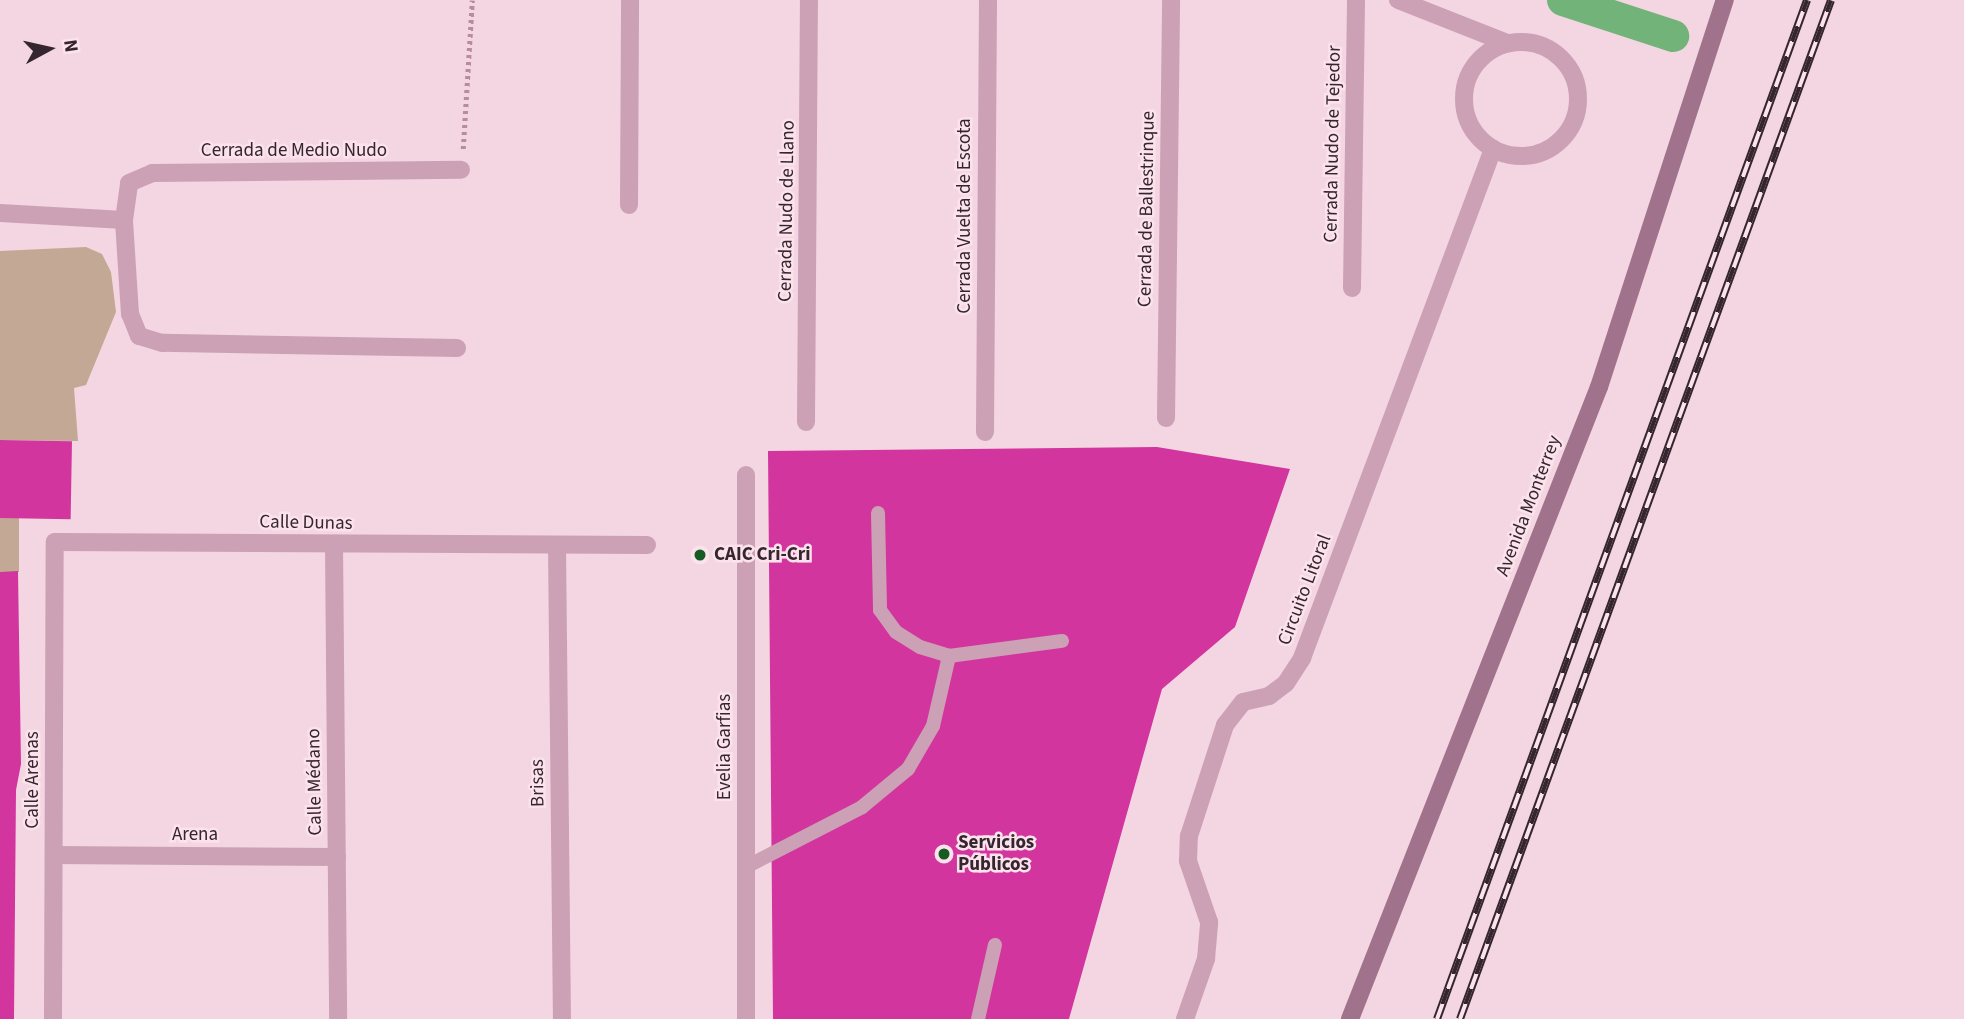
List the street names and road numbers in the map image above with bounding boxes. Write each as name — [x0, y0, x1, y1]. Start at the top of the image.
street label: Cerrada Nudo de Tejedor — [1320, 45, 1346, 243]
street label: Cerrada de Ballestrinque — [1134, 111, 1160, 307]
street label: Cerrada Vuelta de Escota — [954, 118, 976, 314]
street label: Cerrada Nudo de Llano — [774, 120, 800, 302]
street label: Cerrada de Medio Nudo — [201, 140, 387, 162]
street label: Avenida Monterrey — [1492, 432, 1566, 580]
street label: Calle Dunas — [259, 511, 353, 535]
street label: Circuito Litoral — [1273, 531, 1337, 649]
street label: Evelia Garfias — [714, 694, 736, 800]
street label: Calle Médano — [303, 728, 327, 836]
street label: Calle Arenas — [22, 731, 44, 829]
street label: Brisas — [526, 759, 550, 807]
street label: Arena — [172, 824, 218, 846]

